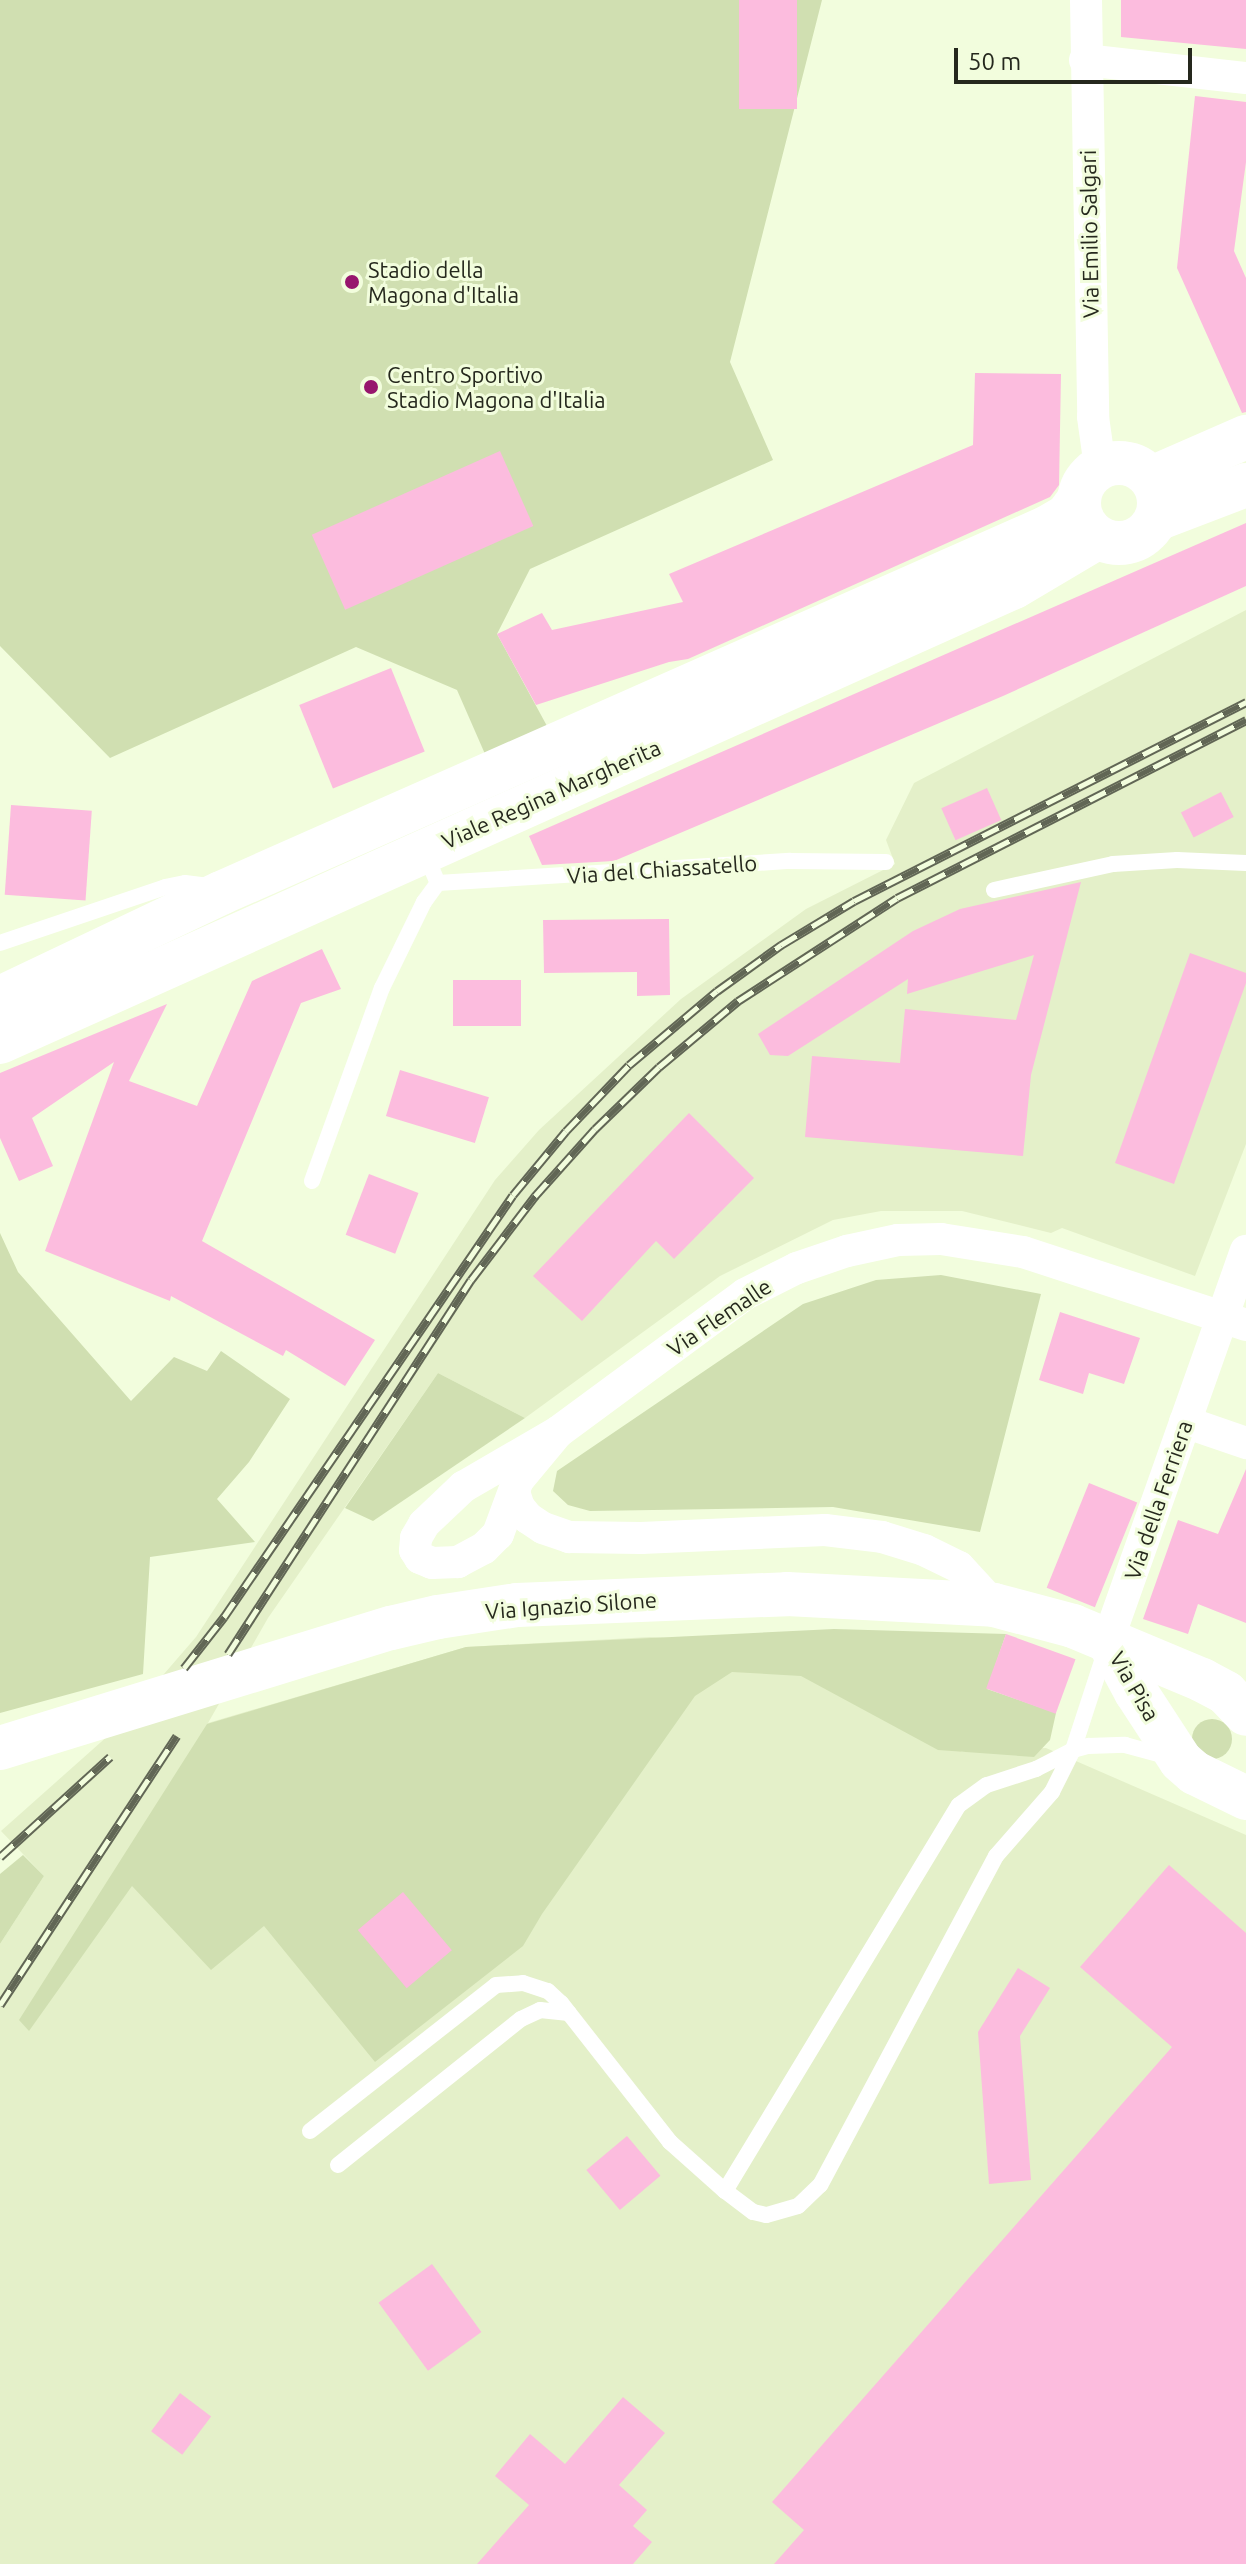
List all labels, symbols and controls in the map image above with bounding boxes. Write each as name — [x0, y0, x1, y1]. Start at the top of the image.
scale bar — [958, 32, 1196, 82]
text: 50 m — [968, 48, 1021, 75]
street label: Via Emilio Salgari — [1074, 150, 1104, 318]
place label: Stadio della Magona d'Italia — [368, 256, 519, 308]
marker: Stadio della Magona d'Italia — [343, 273, 361, 291]
place label: Centro Sportivo Stadio Magona d'Italia — [387, 361, 606, 412]
marker: Centro Sportivo Stadio Magona d'Italia — [362, 378, 380, 396]
street label: Viale Regina Margherita — [438, 734, 664, 854]
street label: Via del Chiassatello — [566, 849, 758, 889]
street label: Via Flemalle — [662, 1273, 776, 1361]
street label: Via della Ferriera — [1118, 1417, 1198, 1583]
street label: Via Ignazio Silone — [484, 1586, 658, 1624]
street label: Via Pisa — [1105, 1647, 1165, 1725]

